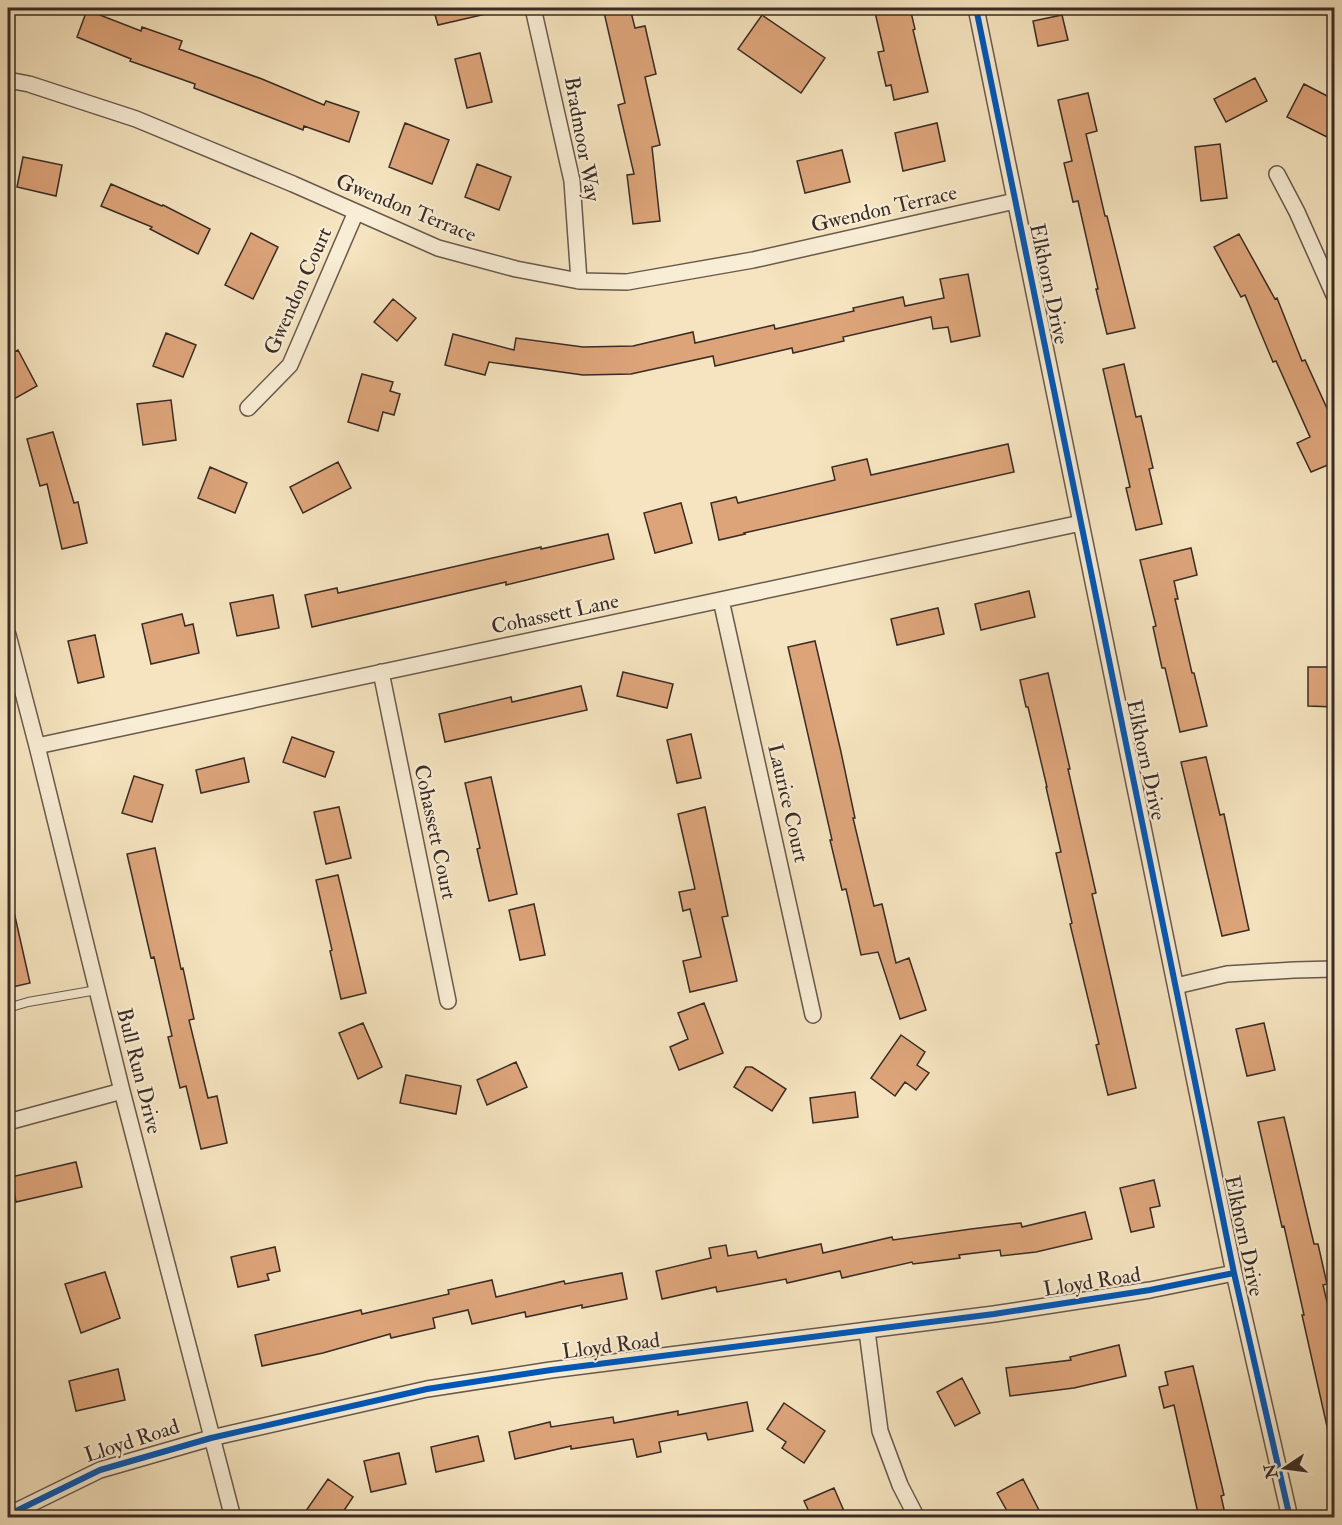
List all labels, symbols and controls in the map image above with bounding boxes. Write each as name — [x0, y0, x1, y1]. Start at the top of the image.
street label: Bradmoor Way — [558, 74, 606, 204]
street label: Gwendon Terrace — [332, 168, 480, 248]
street label: Gwendon Terrace — [808, 179, 960, 239]
street label: Elkhorn Drive — [1023, 221, 1075, 347]
street label: Gwendon Court — [258, 223, 338, 359]
street label: Cohassett Lane — [489, 587, 621, 641]
street label: Elkhorn Drive — [1120, 697, 1172, 823]
street label: Laurice Court — [761, 741, 815, 865]
street label: Cohassett Court — [408, 762, 463, 902]
street label: Bull Run Drive — [110, 1005, 168, 1137]
street label: Elkhorn Drive — [1218, 1173, 1270, 1299]
street label: Lloyd Road — [1041, 1261, 1143, 1303]
street label: Lloyd Road — [561, 1327, 662, 1365]
street label: Lloyd Road — [81, 1413, 183, 1469]
north arrow — [1255, 1438, 1315, 1498]
text: N — [1260, 1461, 1283, 1481]

